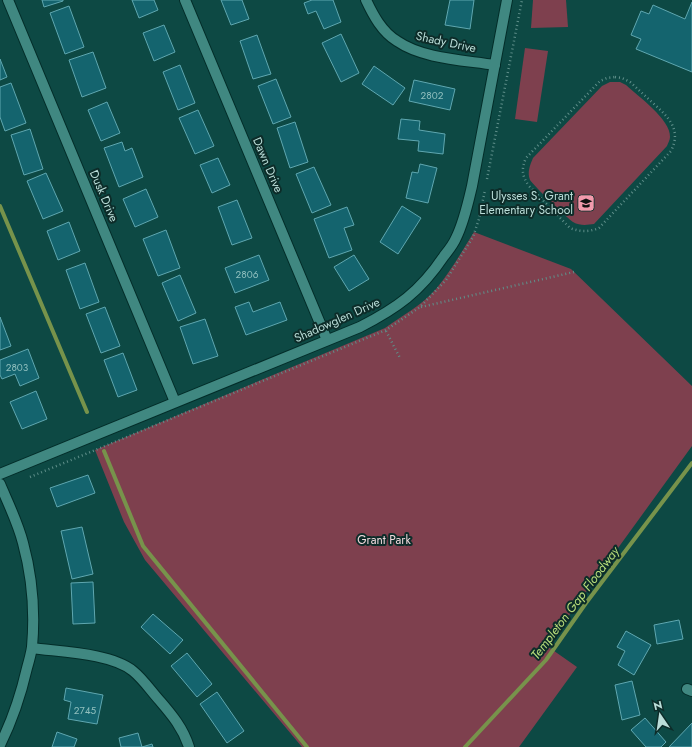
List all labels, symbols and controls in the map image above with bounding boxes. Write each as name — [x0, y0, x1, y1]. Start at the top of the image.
street label: Shady Drive — [414, 27, 478, 57]
house number: 2802 — [421, 88, 444, 103]
street label: Dawn Drive — [248, 135, 288, 195]
street label: Dusk Drive — [85, 167, 123, 225]
place label: Ulysses S. Grant Elementary School — [479, 187, 573, 219]
school or university icon: Ulysses S. Grant Elementary School — [576, 193, 596, 213]
house number: 2806 — [236, 267, 259, 282]
street label: Shadowglen Drive — [291, 293, 383, 347]
house number: 2803 — [6, 360, 29, 375]
park label: Grant Park — [357, 531, 411, 549]
water label: Templeton Gap Floodway — [526, 541, 625, 664]
north arrow — [640, 695, 680, 735]
text: N — [652, 696, 664, 714]
house number: 2745 — [74, 703, 97, 718]

